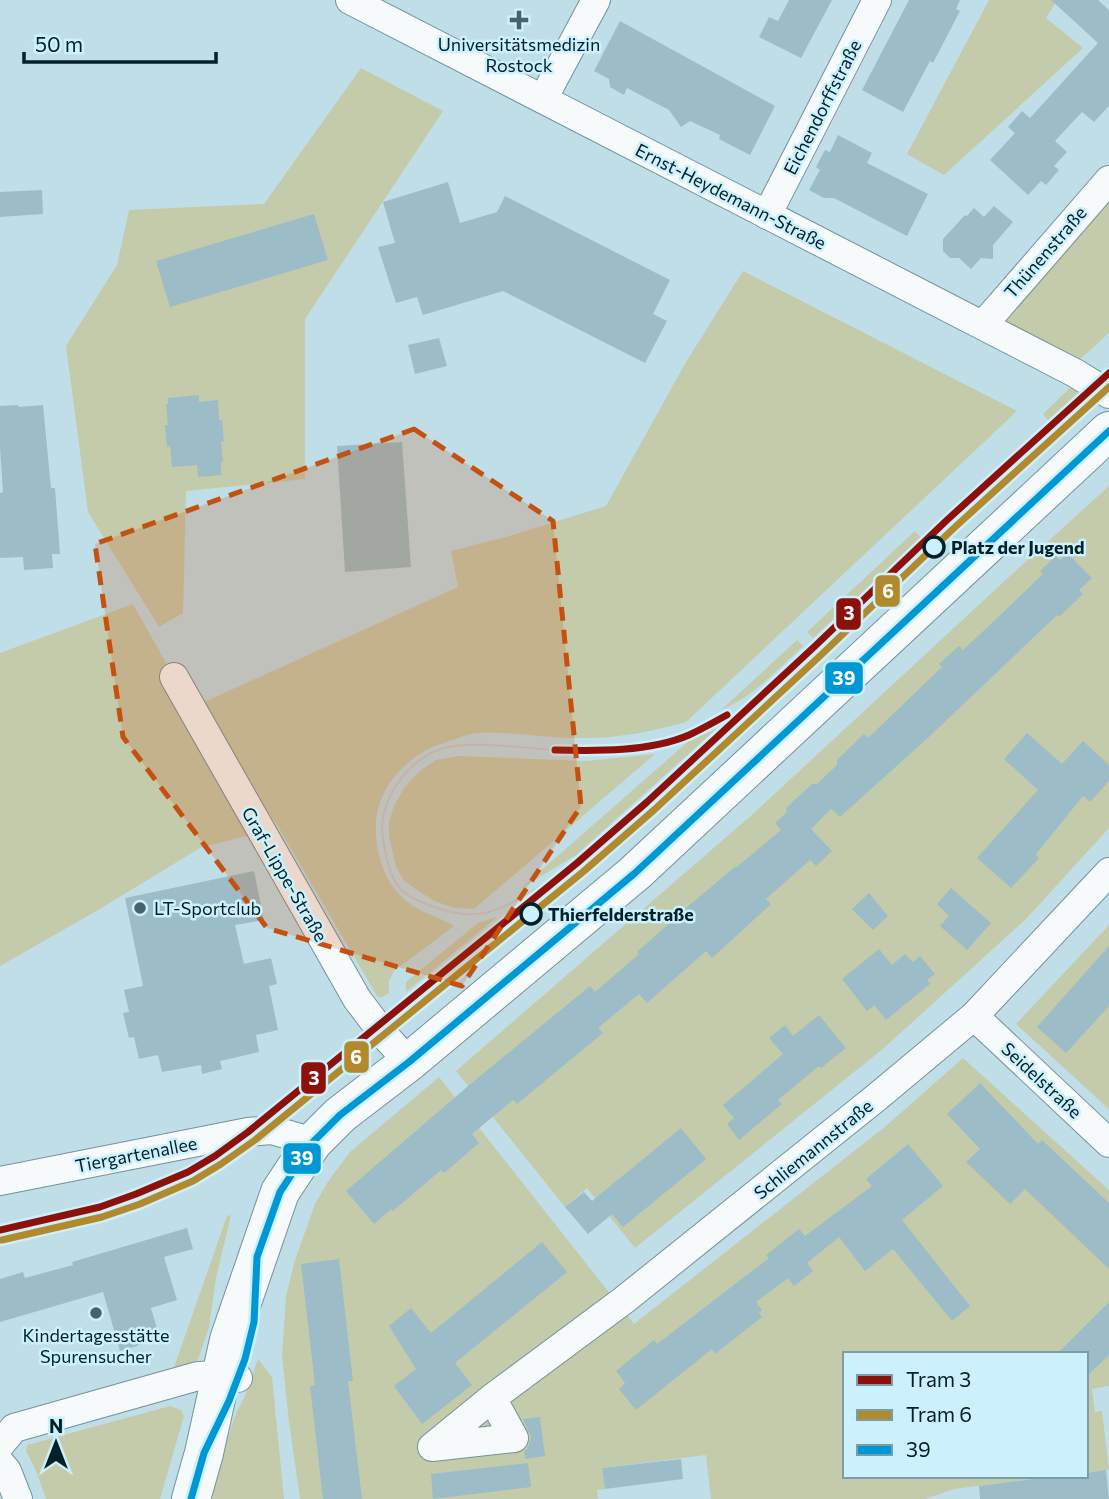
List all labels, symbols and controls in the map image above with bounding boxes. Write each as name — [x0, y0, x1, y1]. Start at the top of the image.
marker: Universitätsmedizin Rostock — [509, 10, 529, 30]
scale bar — [24, 21, 217, 65]
text: 50 m — [35, 31, 83, 56]
place label: Universitätsmedizin Rostock — [438, 33, 600, 76]
street label: Eichendorffstraße — [778, 36, 866, 178]
street label: Ernst-Heydemann-Straße — [632, 138, 830, 254]
street label: Thünenstraße — [999, 202, 1091, 302]
marker: Platz der Jugend — [923, 536, 945, 558]
place label: Platz der Jugend — [951, 536, 1084, 558]
line badge: 6 — [874, 574, 901, 608]
text: 6 — [882, 579, 894, 602]
line badge: 3 — [835, 597, 862, 631]
text: 3 — [843, 601, 855, 624]
line badge: 39 — [824, 661, 864, 695]
text: 39 — [833, 666, 855, 689]
street label: Graf-Lippe-Straße — [238, 803, 332, 945]
place label: LT-Sportclub — [154, 897, 261, 919]
marker: LT-Sportclub — [132, 900, 148, 916]
marker: Thierfelderstraße — [520, 903, 542, 925]
place label: Thierfelderstraße — [548, 903, 694, 925]
street label: Seidelstraße — [997, 1037, 1087, 1123]
line badge: 6 — [343, 1040, 370, 1074]
text: 6 — [350, 1045, 362, 1068]
line badge: 3 — [300, 1061, 327, 1095]
text: 3 — [308, 1066, 320, 1089]
street label: Schliemannstraße — [749, 1094, 877, 1204]
street label: Tiergartenallee — [73, 1131, 199, 1177]
line badge: 39 — [282, 1142, 322, 1175]
text: 39 — [291, 1146, 313, 1169]
marker: Kindertagesstätte Spurensucher — [88, 1305, 104, 1321]
place label: Kindertagesstätte Spurensucher — [22, 1324, 170, 1367]
legend — [843, 1352, 1088, 1478]
text: Tram 3 — [906, 1366, 971, 1391]
text: Tram 6 — [906, 1401, 972, 1426]
north arrow — [21, 1408, 91, 1478]
text: N — [49, 1414, 63, 1437]
text: 39 — [906, 1436, 931, 1461]

